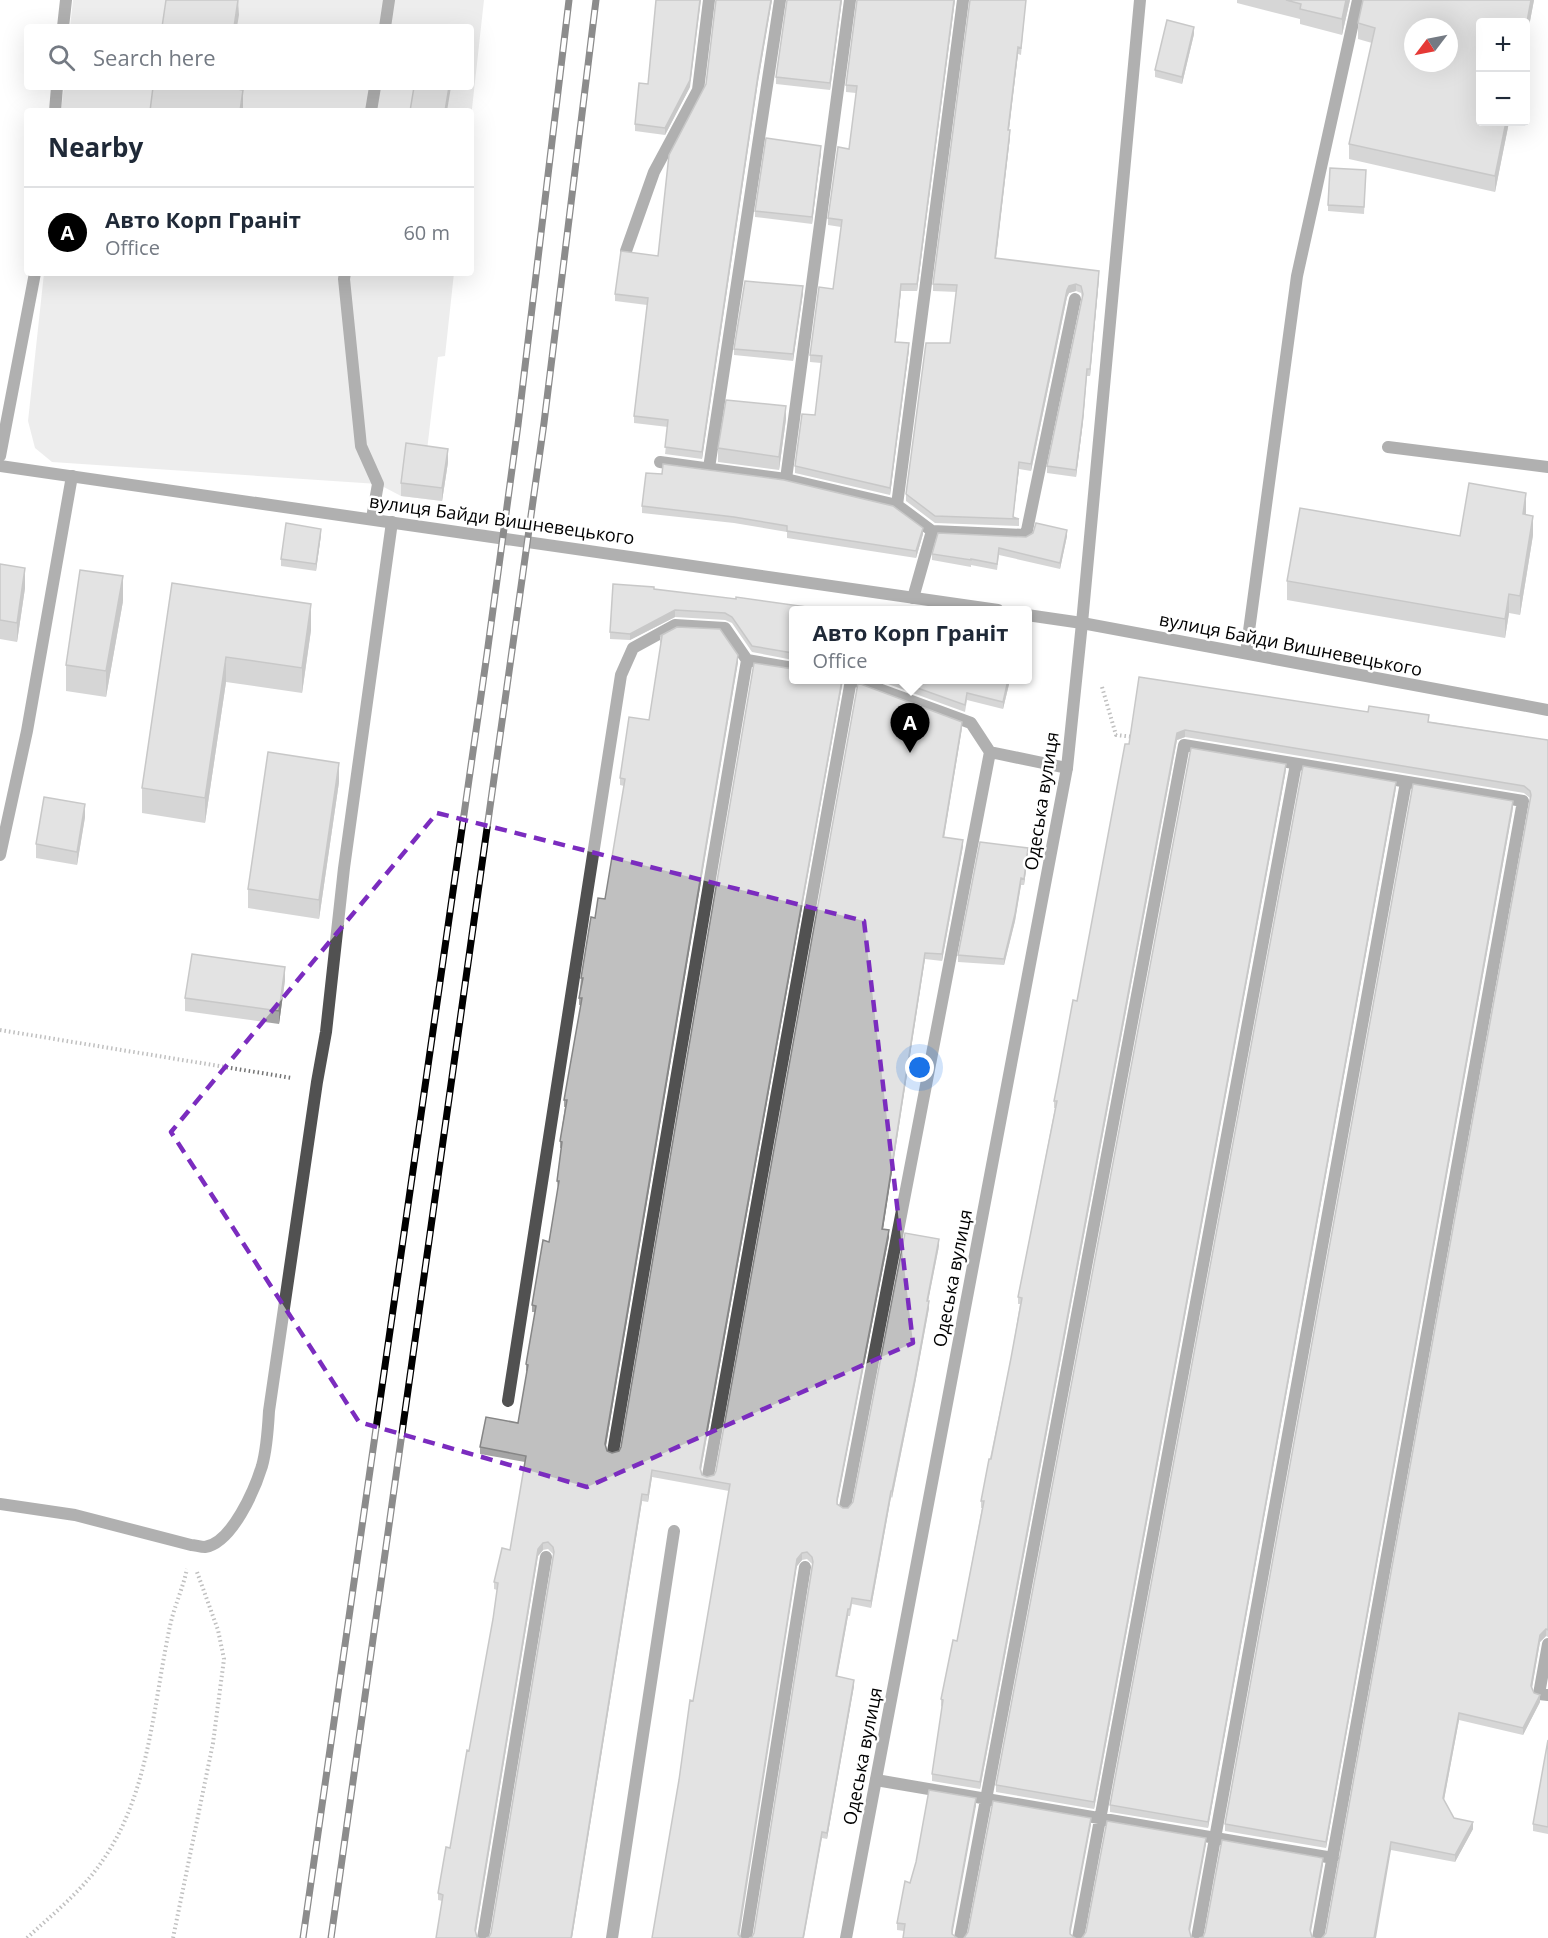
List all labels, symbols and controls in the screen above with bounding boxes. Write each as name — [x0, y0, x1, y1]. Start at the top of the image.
north arrow — [1404, 18, 1458, 72]
map controls — [1476, 18, 1530, 126]
button: + — [1476, 18, 1530, 72]
search box — [24, 24, 474, 90]
icon: search — [45, 41, 78, 74]
text: Search here — [93, 42, 216, 72]
button: − — [1476, 72, 1530, 126]
text: Nearby — [48, 129, 143, 165]
text: Авто Корп Граніт — [105, 204, 301, 234]
text: A — [61, 219, 74, 246]
text: 60 m — [403, 219, 450, 246]
text: Office — [105, 234, 160, 261]
street label: вулиця Байди Вишневецького — [368, 488, 636, 550]
popup — [789, 606, 1032, 684]
street label: вулиця Байди Вишневецького — [1157, 607, 1425, 681]
text: Авто Корп Граніт — [813, 617, 1008, 647]
text: Office — [813, 647, 867, 674]
pin: A — [890, 704, 930, 753]
street label: Одеська вулиця — [1018, 730, 1064, 872]
your location — [905, 1053, 934, 1082]
street label: Одеська вулиця — [927, 1207, 977, 1349]
street label: Одеська вулиця — [837, 1685, 887, 1827]

